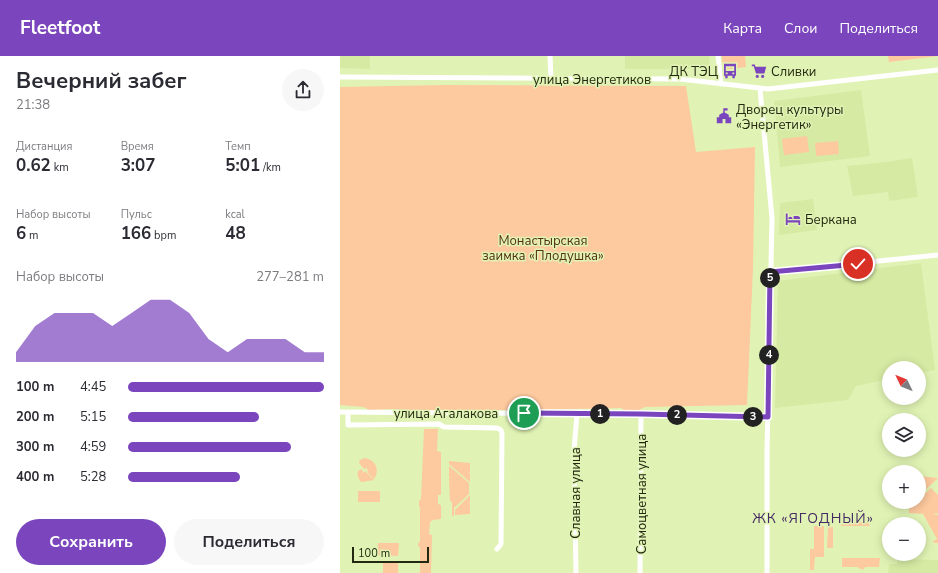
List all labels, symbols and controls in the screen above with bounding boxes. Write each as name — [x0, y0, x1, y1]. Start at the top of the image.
text: Fleetfoot — [20, 15, 100, 41]
text: Карта — [723, 19, 762, 38]
text: Слои — [784, 19, 818, 38]
text: Поделиться — [840, 19, 918, 38]
bus stop icon: ДК ТЭЦ — [721, 62, 739, 80]
supermarket icon: Сливки — [750, 62, 768, 80]
place label: ДК ТЭЦ — [669, 63, 718, 81]
place label: Сливки — [771, 63, 816, 81]
text: Вечерний забег — [16, 66, 187, 96]
button: share — [282, 69, 324, 111]
street label: улица Энергетиков — [533, 71, 651, 89]
text: 21:38 — [16, 96, 50, 114]
place label: Дворец культуры «Энергетик» — [736, 101, 844, 134]
public building icon: Дворец культуры «Энергетик» — [715, 107, 733, 125]
text: Дистанция — [16, 139, 72, 154]
text: Время — [121, 139, 154, 154]
text: Темп — [225, 139, 251, 154]
text: 0.62 — [16, 154, 51, 177]
text: 3:07 — [121, 154, 155, 177]
text: 5:01 — [225, 154, 260, 177]
text: km — [51, 160, 69, 175]
text: /km — [260, 160, 281, 175]
text: Набор высоты — [16, 207, 91, 222]
text: Пульс — [121, 207, 152, 222]
text: kcal — [225, 207, 245, 222]
hotel icon: Беркана — [784, 210, 802, 228]
place label: Беркана — [805, 211, 857, 229]
text: 6 — [16, 222, 26, 245]
text: 166 — [121, 222, 151, 245]
text: 48 — [225, 222, 246, 245]
text: m — [26, 228, 38, 243]
text: bpm — [151, 228, 176, 243]
park label: Монастырская заимка «Плодушка» — [482, 232, 604, 265]
pin — [841, 247, 875, 281]
icon: check — [847, 253, 869, 275]
text: Набор высоты — [16, 268, 104, 286]
text: 277–281 m — [256, 268, 324, 286]
pin: 5 — [760, 268, 780, 288]
text: 5 — [767, 270, 773, 285]
pin: 4 — [759, 345, 779, 365]
text: 4 — [766, 347, 772, 362]
north arrow — [882, 361, 926, 405]
map controls — [882, 361, 926, 561]
text: 100 m — [16, 378, 54, 396]
text: 4:45 — [80, 378, 106, 396]
pin — [507, 396, 541, 430]
icon: arrive — [513, 402, 535, 424]
pin: 1 — [590, 404, 610, 424]
street label: улица Агалакова — [394, 405, 498, 423]
pin: 2 — [667, 405, 687, 425]
text: 1 — [597, 406, 603, 421]
text: 2 — [674, 407, 680, 422]
pin: 3 — [743, 407, 763, 427]
text: 200 m — [16, 408, 54, 426]
text: 5:15 — [80, 408, 106, 426]
text: 3 — [750, 409, 756, 424]
button: layers — [882, 413, 926, 457]
street label: Самоцветная улица — [633, 434, 651, 554]
text: 300 m — [16, 438, 54, 456]
text: 4:59 — [80, 438, 106, 456]
street label: Славная улица — [567, 447, 585, 539]
button: + — [882, 465, 926, 509]
text: 400 m — [16, 468, 54, 486]
text: 5:28 — [80, 468, 106, 486]
district label: ЖК «ЯГОДНЫЙ» — [752, 509, 874, 528]
button: − — [882, 517, 926, 561]
button: Сохранить — [16, 519, 166, 565]
button: Поделиться — [174, 519, 324, 565]
scale bar — [352, 545, 429, 564]
text: 100 m — [358, 546, 390, 561]

